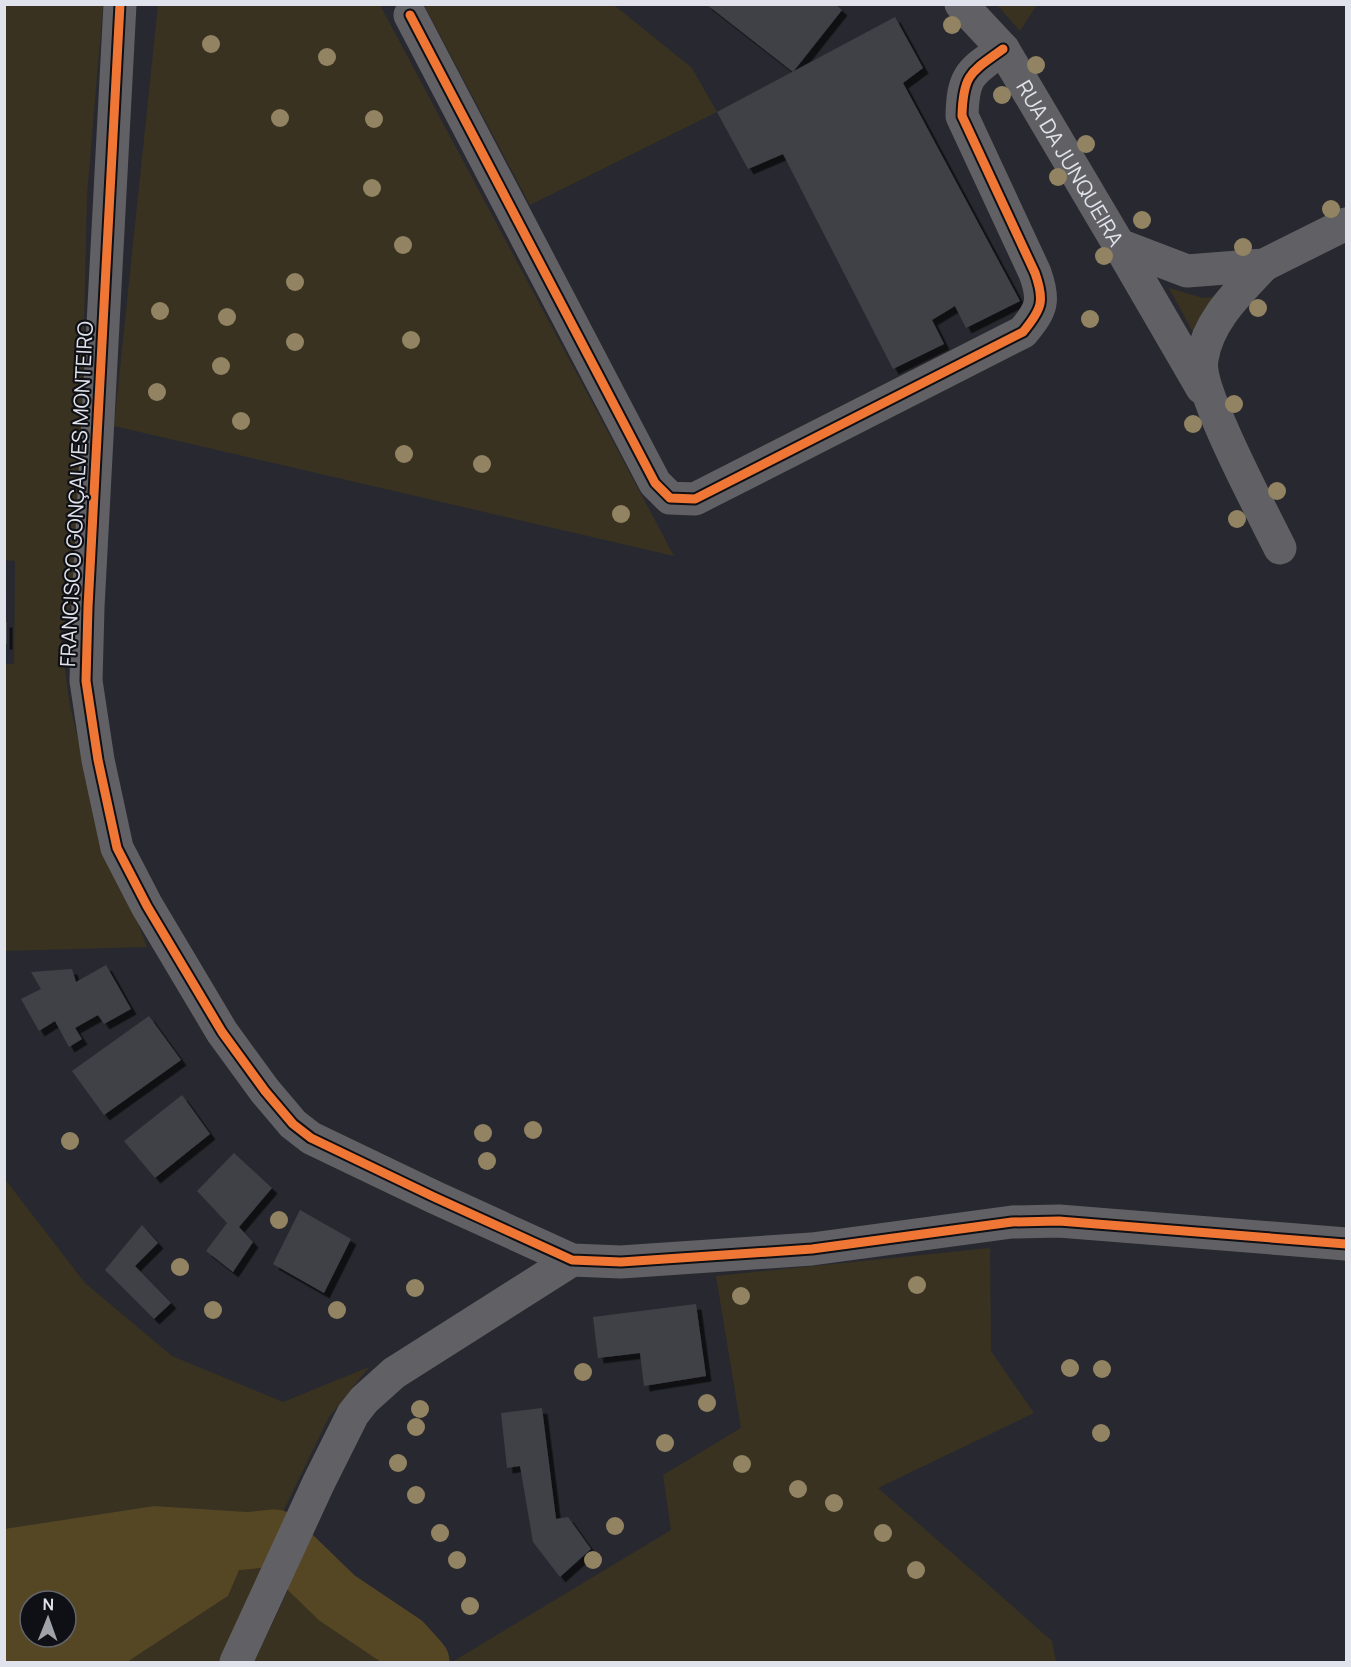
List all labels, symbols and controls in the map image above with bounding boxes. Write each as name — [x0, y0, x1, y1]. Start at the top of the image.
street label: RUA DA JUNQUEIRA — [1010, 75, 1130, 251]
street label: FRANCISCO GONÇALVES MONTEIRO — [53, 320, 99, 668]
north arrow — [18, 1589, 78, 1649]
text: N — [42, 1593, 54, 1615]

